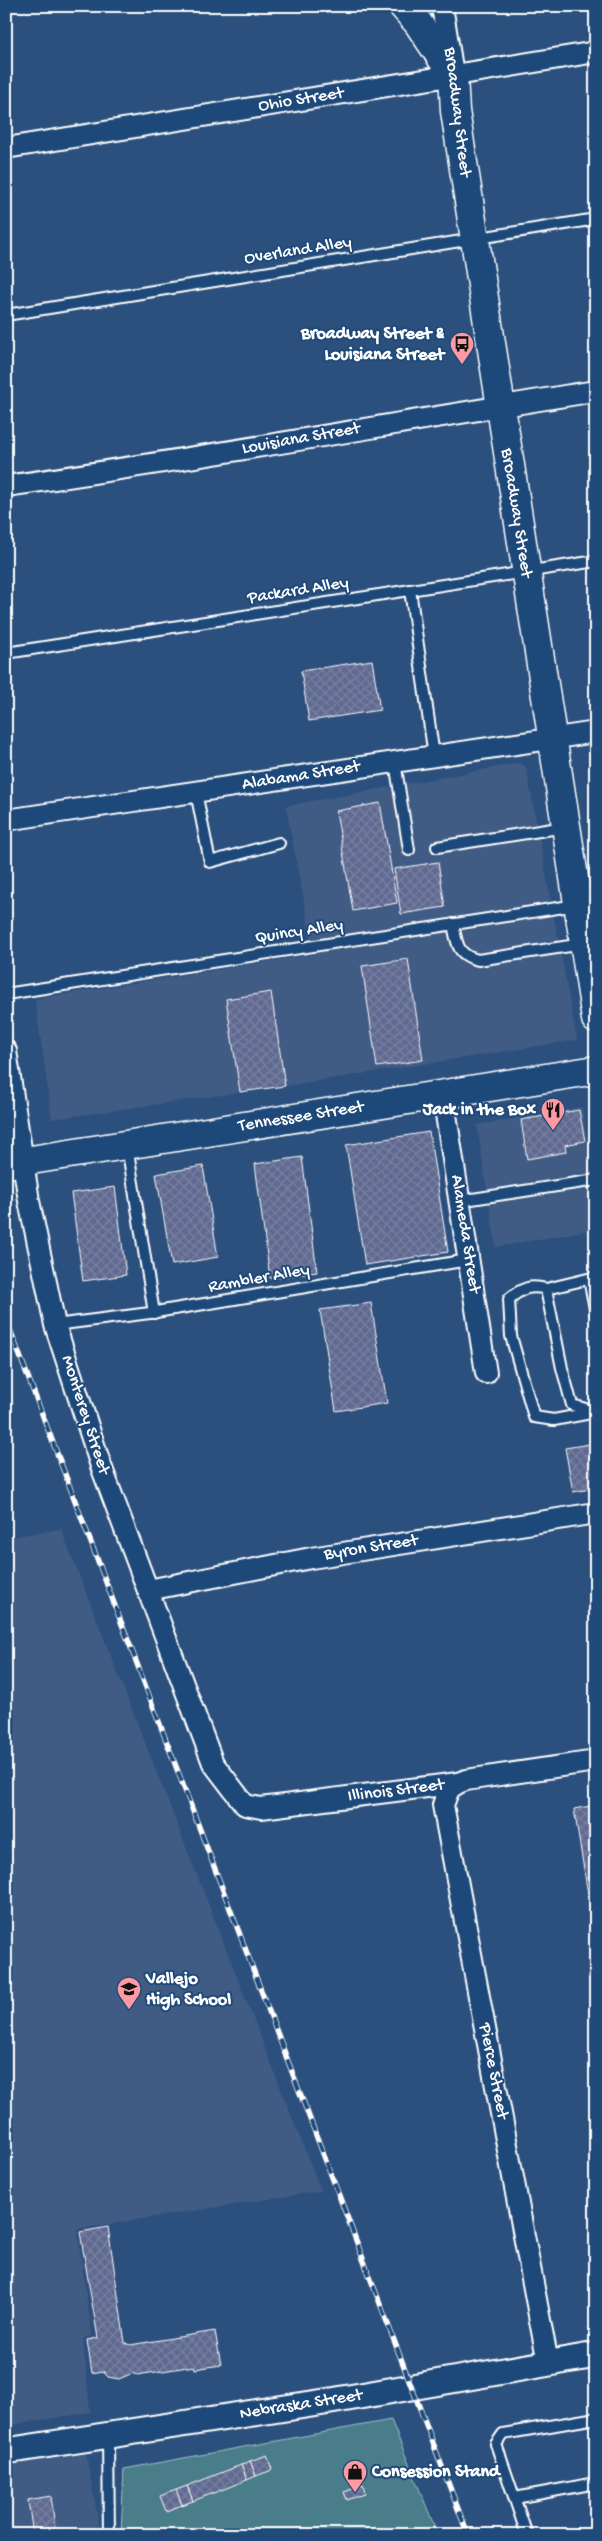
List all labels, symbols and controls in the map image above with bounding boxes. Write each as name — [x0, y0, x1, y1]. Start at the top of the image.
street label: Broadway Street — [439, 45, 476, 180]
street label: Ohio Street — [257, 83, 347, 117]
street label: Overland Alley — [243, 232, 353, 270]
place label: Broadway Street & Louisiana Street — [300, 324, 446, 366]
bus stop icon: Broadway Street & Louisiana Street — [449, 331, 475, 365]
street label: Louisiana Street — [240, 418, 363, 460]
street label: Broadway Street — [495, 446, 537, 581]
street label: Packard Alley — [245, 573, 350, 610]
street label: Alabama Street — [241, 756, 363, 796]
street label: Quincy Alley — [253, 915, 345, 949]
street label: Tennessee Street — [236, 1096, 367, 1137]
restaurant icon: Jack in the Box — [540, 1097, 566, 1131]
place label: Jack in the Box — [422, 1100, 537, 1121]
street label: Alameda Street — [445, 1173, 485, 1296]
street label: Rambler Alley — [207, 1260, 311, 1298]
street label: Monterey Street — [56, 1353, 115, 1479]
street label: Byron Street — [322, 1530, 421, 1566]
street label: Illinois Street — [347, 1774, 447, 1807]
place label: Vallejo High School — [145, 1969, 231, 2011]
school or university icon: Vallejo High School — [116, 1976, 142, 2010]
street label: Pierce Street — [473, 2020, 513, 2122]
street label: Nebraska Street — [238, 2385, 365, 2425]
shop icon: Consession Stand — [342, 2459, 368, 2493]
place label: Consession Stand — [371, 2462, 502, 2483]

